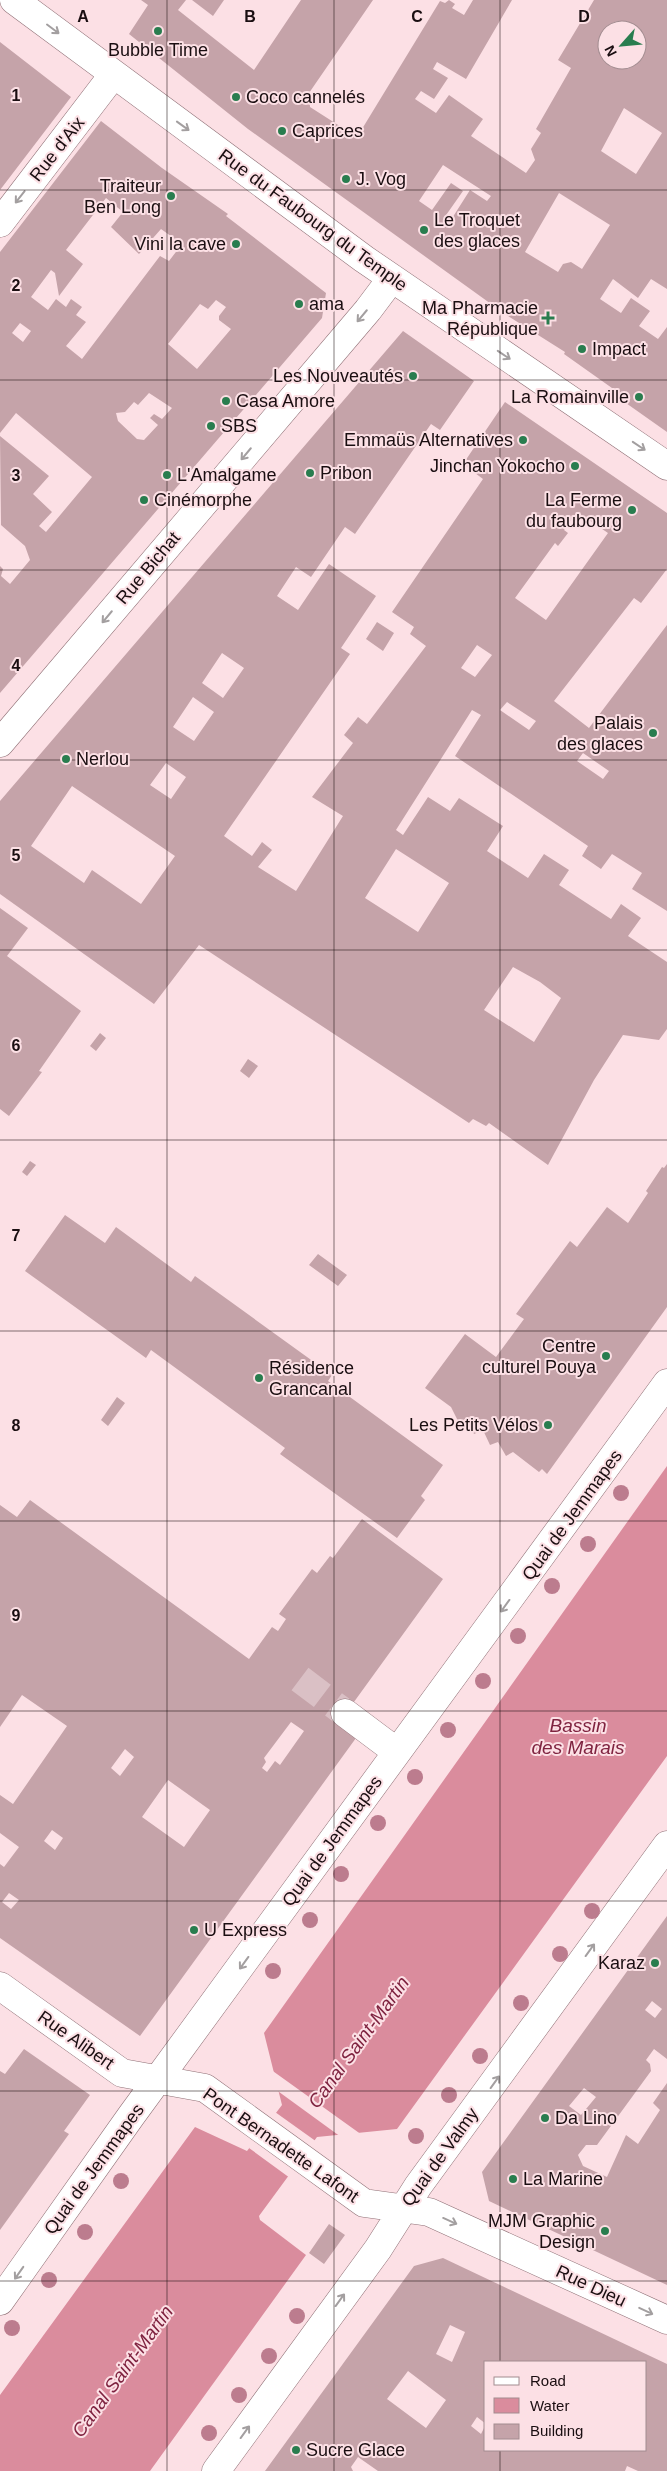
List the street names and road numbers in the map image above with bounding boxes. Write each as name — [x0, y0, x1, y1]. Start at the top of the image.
street label: Rue d'Aix — [26, 113, 88, 185]
street label: Rue du Faubourg du Temple — [215, 145, 411, 295]
street label: Rue Bichat — [112, 528, 184, 608]
street label: Quai de Jemmapes — [518, 1446, 626, 1584]
street label: Quai de Jemmapes — [278, 1772, 386, 1910]
street label: Rue Alibert — [34, 2007, 118, 2073]
street label: Pont Bernadette Lafont — [199, 2084, 363, 2206]
street label: Quai de Jemmapes — [40, 2100, 148, 2238]
street label: Quai de Valmy — [398, 2104, 482, 2210]
street label: Rue Dieu — [553, 2261, 629, 2311]

